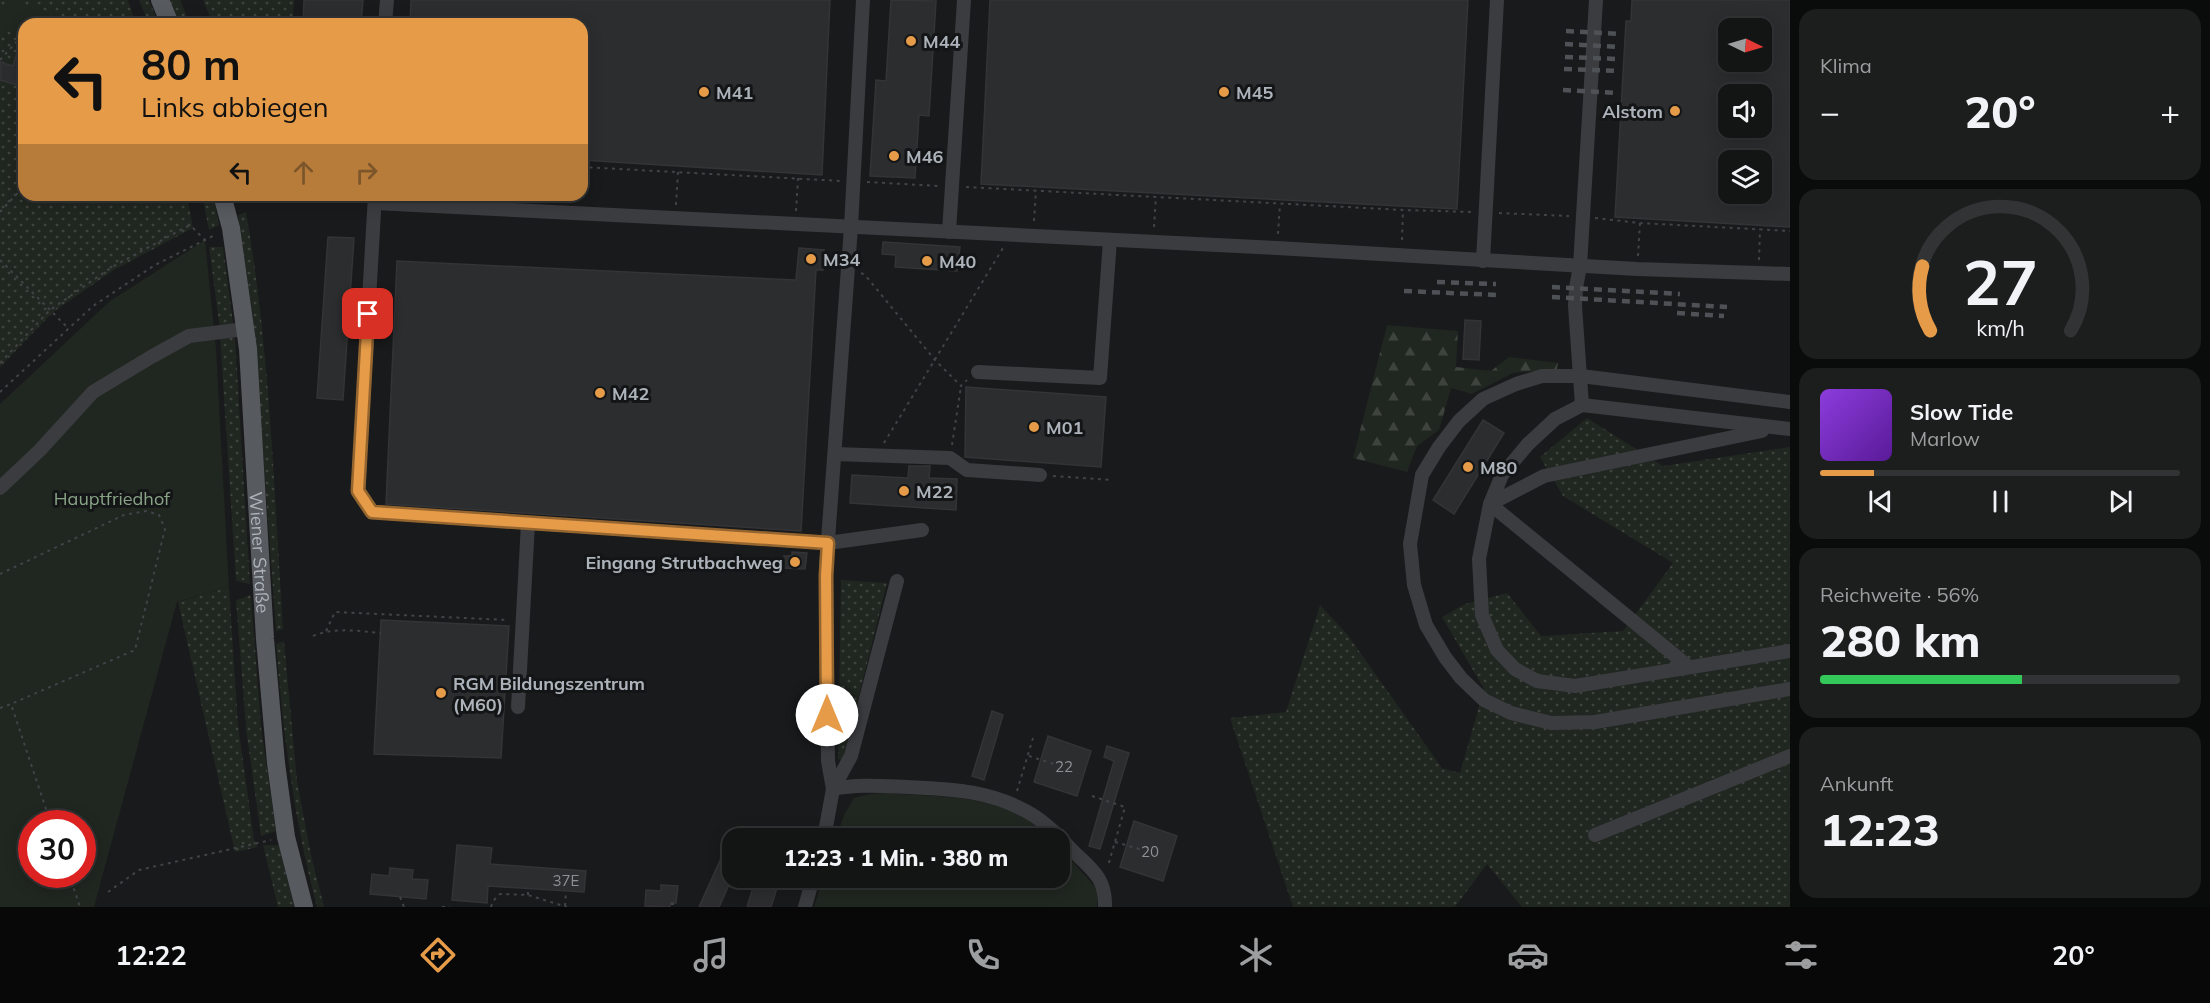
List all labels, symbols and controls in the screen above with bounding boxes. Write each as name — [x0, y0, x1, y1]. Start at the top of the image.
north arrow — [1718, 18, 1772, 72]
map controls — [1718, 18, 1772, 204]
place label: M44 — [923, 30, 960, 53]
marker: M44 — [904, 34, 918, 48]
text: 80 m — [141, 38, 241, 91]
icon: left — [42, 42, 120, 120]
text: Klima — [1820, 53, 1872, 78]
place label: M41 — [716, 81, 753, 104]
place label: M45 — [1236, 81, 1273, 104]
text: 20° — [1964, 83, 2036, 139]
button: sound — [1718, 84, 1772, 138]
marker: M41 — [697, 85, 711, 99]
marker: M45 — [1217, 85, 1231, 99]
text: Links abbiegen — [141, 90, 329, 124]
text: − — [1820, 91, 1840, 132]
text: + — [2160, 91, 2180, 132]
place label: Alstom — [1602, 100, 1663, 123]
marker: Alstom — [1668, 104, 1682, 118]
place label: M46 — [906, 145, 943, 168]
marker: M46 — [887, 149, 901, 163]
button: layers — [1718, 150, 1772, 204]
icon: left — [224, 156, 257, 189]
icon: ahead — [287, 156, 320, 189]
icon: right — [350, 156, 383, 189]
text: 27 — [1963, 242, 2037, 321]
place label: M34 — [823, 248, 860, 271]
place label: M40 — [939, 250, 976, 273]
marker: M34 — [804, 252, 818, 266]
marker: M40 — [920, 254, 934, 268]
pin — [342, 288, 393, 339]
icon: arrive — [351, 297, 384, 330]
text: km/h — [1976, 314, 2024, 341]
place label: M42 — [612, 382, 649, 405]
marker: M42 — [593, 386, 607, 400]
text: Slow Tide — [1910, 398, 2013, 426]
place label: M01 — [1046, 416, 1083, 439]
marker: M01 — [1027, 420, 1041, 434]
text: Marlow — [1910, 426, 1980, 451]
place label: M80 — [1480, 456, 1517, 479]
marker: M80 — [1461, 460, 1475, 474]
place label: M22 — [916, 480, 953, 503]
marker: M22 — [897, 484, 911, 498]
icon: previous — [1864, 485, 1897, 518]
icon: pause — [1984, 485, 2017, 518]
icon: next — [2104, 485, 2137, 518]
park label: Hauptfriedhof — [54, 487, 171, 510]
street label: Wiener Straße — [245, 491, 275, 614]
place label: Eingang Strutbachweg — [586, 551, 783, 574]
marker: Eingang Strutbachweg — [788, 555, 802, 569]
text: Reichweite · 56% — [1820, 582, 1979, 607]
text: 280 km — [1820, 612, 1981, 668]
place label: RGM Bildungszentrum (M60) — [453, 672, 645, 716]
position arrow — [795, 683, 859, 747]
marker: RGM Bildungszentrum (M60) — [434, 686, 448, 700]
house number: 22 — [1055, 757, 1073, 776]
text: Ankunft — [1820, 771, 1893, 796]
text: 12:23 — [1820, 801, 1940, 857]
speed limit sign: 30 — [18, 810, 96, 888]
house number: 20 — [1141, 842, 1159, 861]
text: 12:23 · 1 Min. · 380 m — [784, 844, 1008, 872]
house number: 37E — [553, 871, 580, 890]
icon: directions — [417, 934, 459, 976]
icon: music — [690, 934, 732, 976]
icon: phone — [962, 934, 1004, 976]
icon: climate — [1235, 934, 1277, 976]
icon: car — [1507, 934, 1549, 976]
icon: filters — [1780, 934, 1822, 976]
text: 12:22 — [115, 938, 187, 972]
text: 20° — [2052, 938, 2095, 972]

